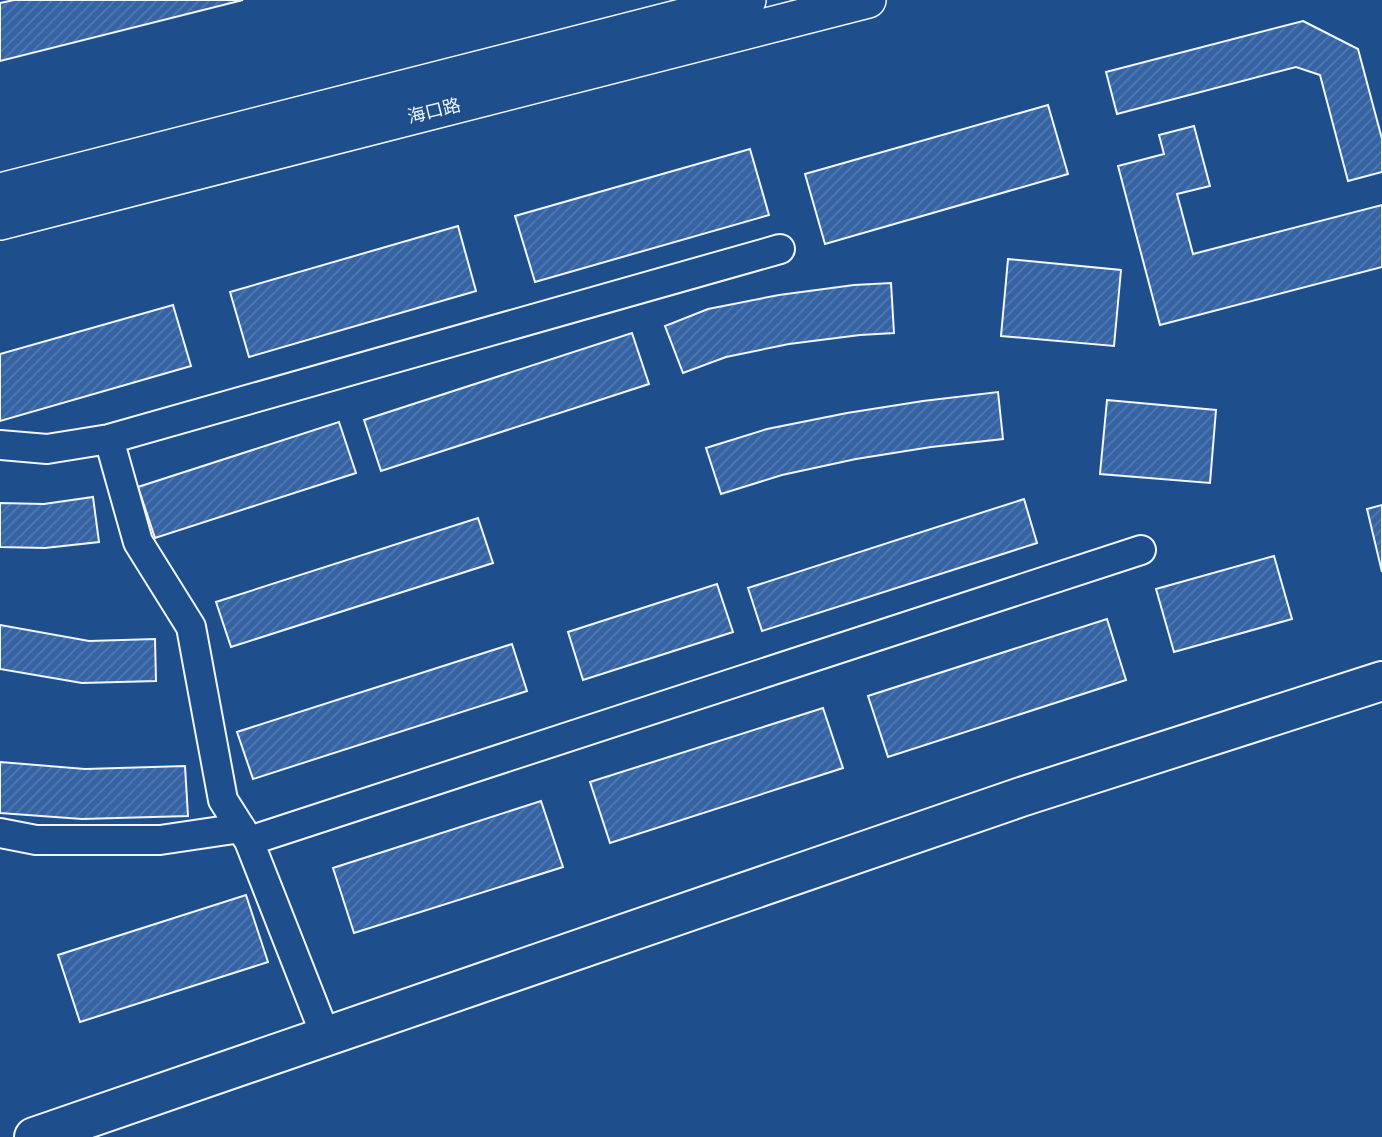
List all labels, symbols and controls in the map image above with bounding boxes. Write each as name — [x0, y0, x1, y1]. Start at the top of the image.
street label: 海口路 — [405, 94, 463, 128]

